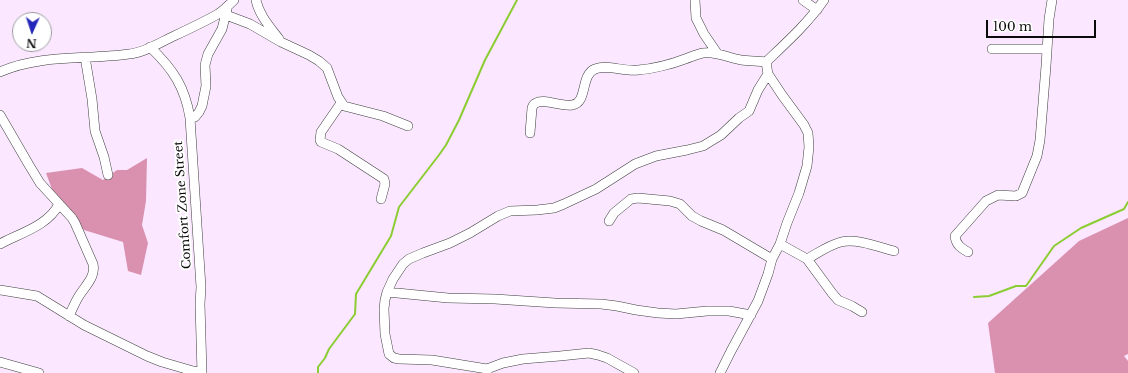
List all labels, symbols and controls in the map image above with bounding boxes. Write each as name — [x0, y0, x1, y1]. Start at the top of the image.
north arrow — [12, 12, 52, 52]
scale bar — [988, 12, 1098, 38]
text: 100 m — [993, 19, 1032, 34]
text: N — [26, 36, 37, 50]
street label: Comfort Zone Street — [171, 140, 195, 270]

